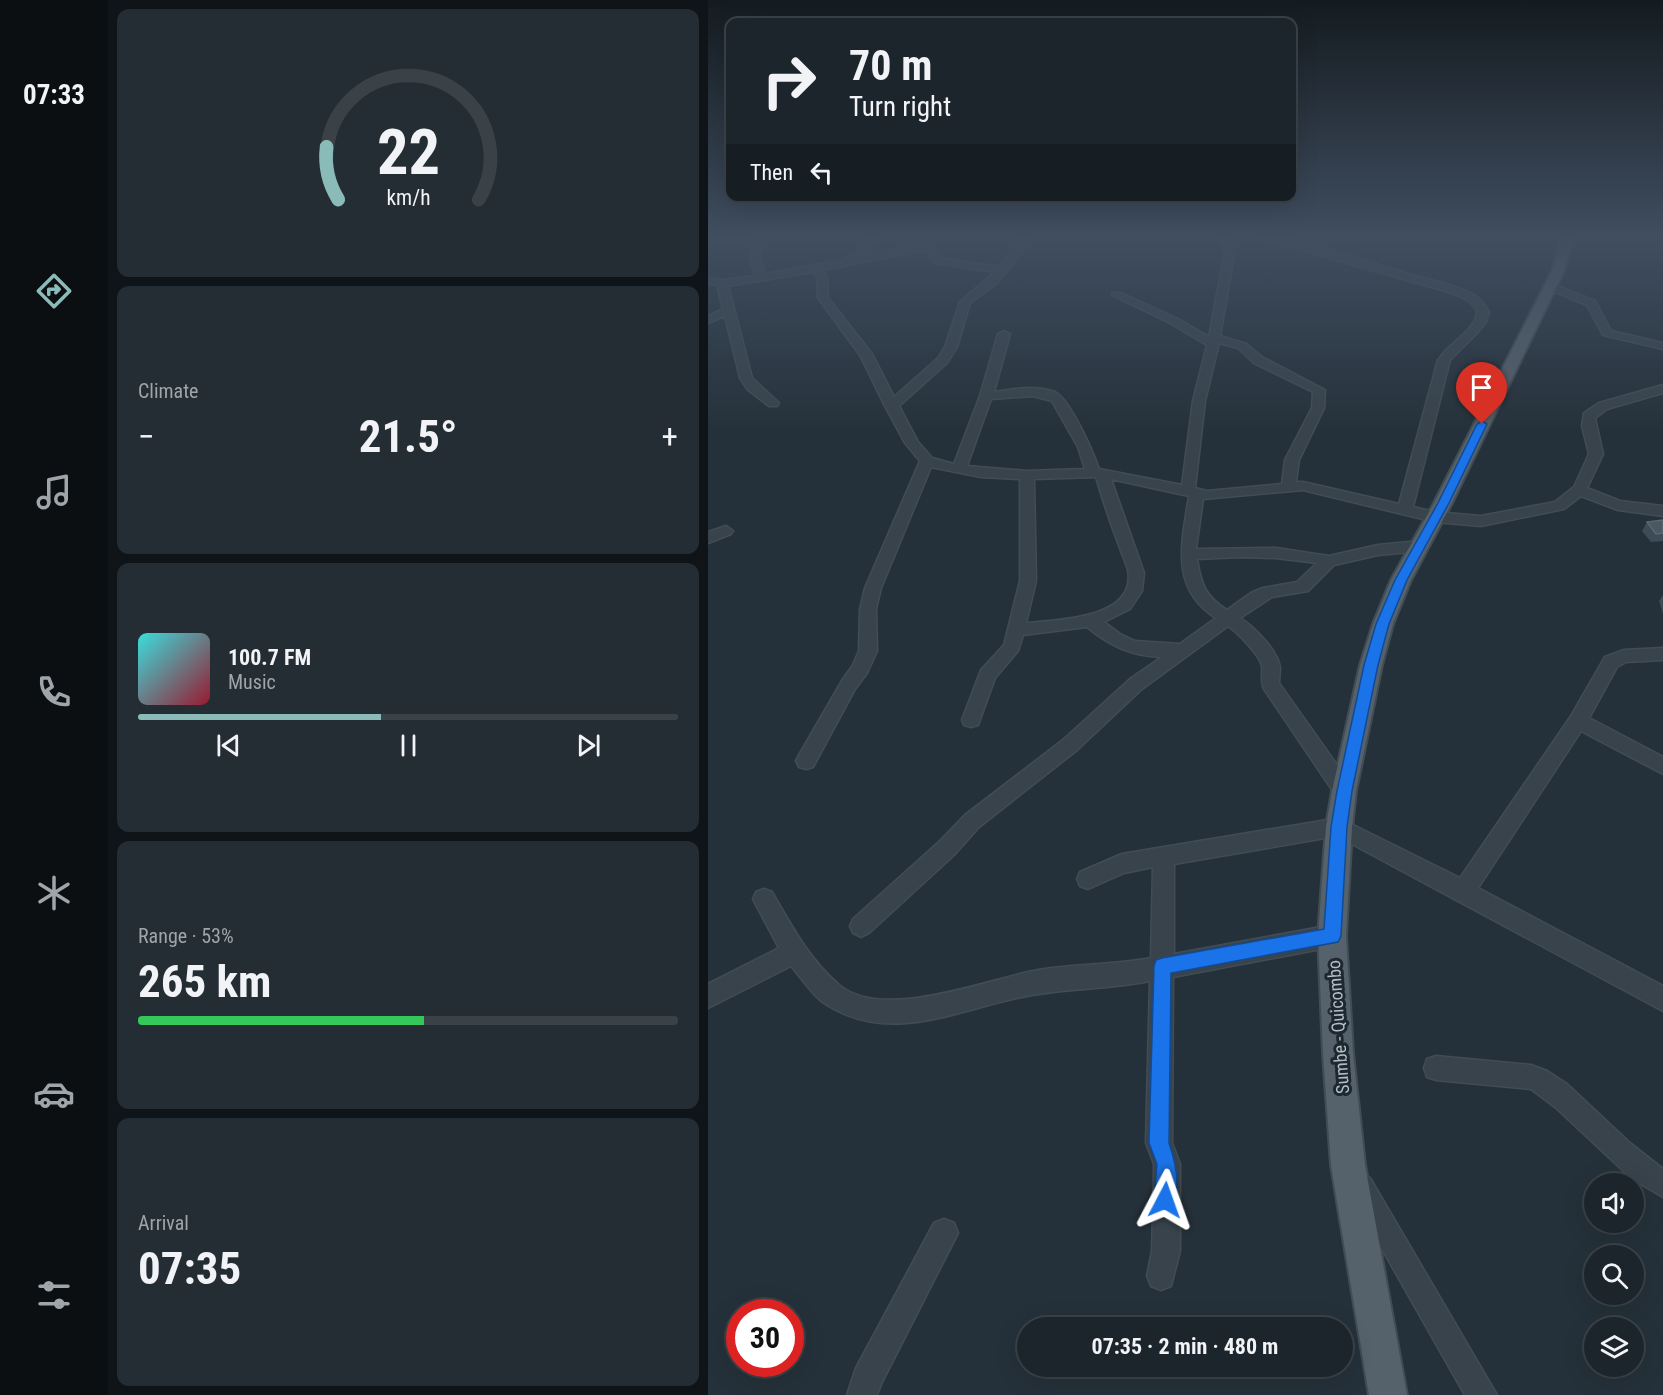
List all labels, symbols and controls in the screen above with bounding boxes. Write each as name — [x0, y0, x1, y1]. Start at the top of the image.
text: 70 m — [849, 41, 932, 90]
icon: right — [750, 42, 828, 120]
text: 07:33 — [23, 79, 85, 111]
text: Turn right — [849, 91, 951, 123]
text: 22 — [376, 116, 440, 189]
icon: left — [805, 156, 838, 189]
text: Then — [750, 160, 793, 185]
text: km/h — [386, 185, 430, 210]
icon: directions — [33, 270, 75, 312]
pin — [1456, 362, 1507, 424]
icon: arrive — [1465, 371, 1498, 404]
text: Climate — [138, 379, 198, 403]
text: 21.5° — [359, 410, 457, 463]
text: − — [138, 417, 155, 456]
text: + — [662, 417, 678, 456]
icon: music — [33, 471, 75, 513]
text: 100.7 FM — [228, 645, 311, 670]
text: Music — [228, 670, 276, 694]
icon: phone — [33, 671, 75, 713]
icon: previous — [212, 729, 245, 762]
icon: pause — [392, 729, 425, 762]
icon: next — [572, 729, 605, 762]
icon: climate — [33, 872, 75, 914]
text: Range · 53% — [138, 924, 234, 948]
text: 265 km — [138, 955, 271, 1008]
street label: Sumbe - Quicombo — [1323, 959, 1353, 1095]
icon: car — [33, 1073, 75, 1115]
position arrow — [1133, 1168, 1197, 1232]
map controls — [1584, 1173, 1644, 1377]
button: sound — [1584, 1173, 1644, 1233]
text: Arrival — [138, 1211, 189, 1235]
text: 07:35 — [138, 1242, 241, 1295]
button: search — [1584, 1245, 1644, 1305]
icon: filters — [33, 1274, 75, 1316]
speed limit sign: 30 — [726, 1299, 804, 1377]
button: layers — [1584, 1317, 1644, 1377]
text: 07:35 · 2 min · 480 m — [1092, 1334, 1278, 1359]

